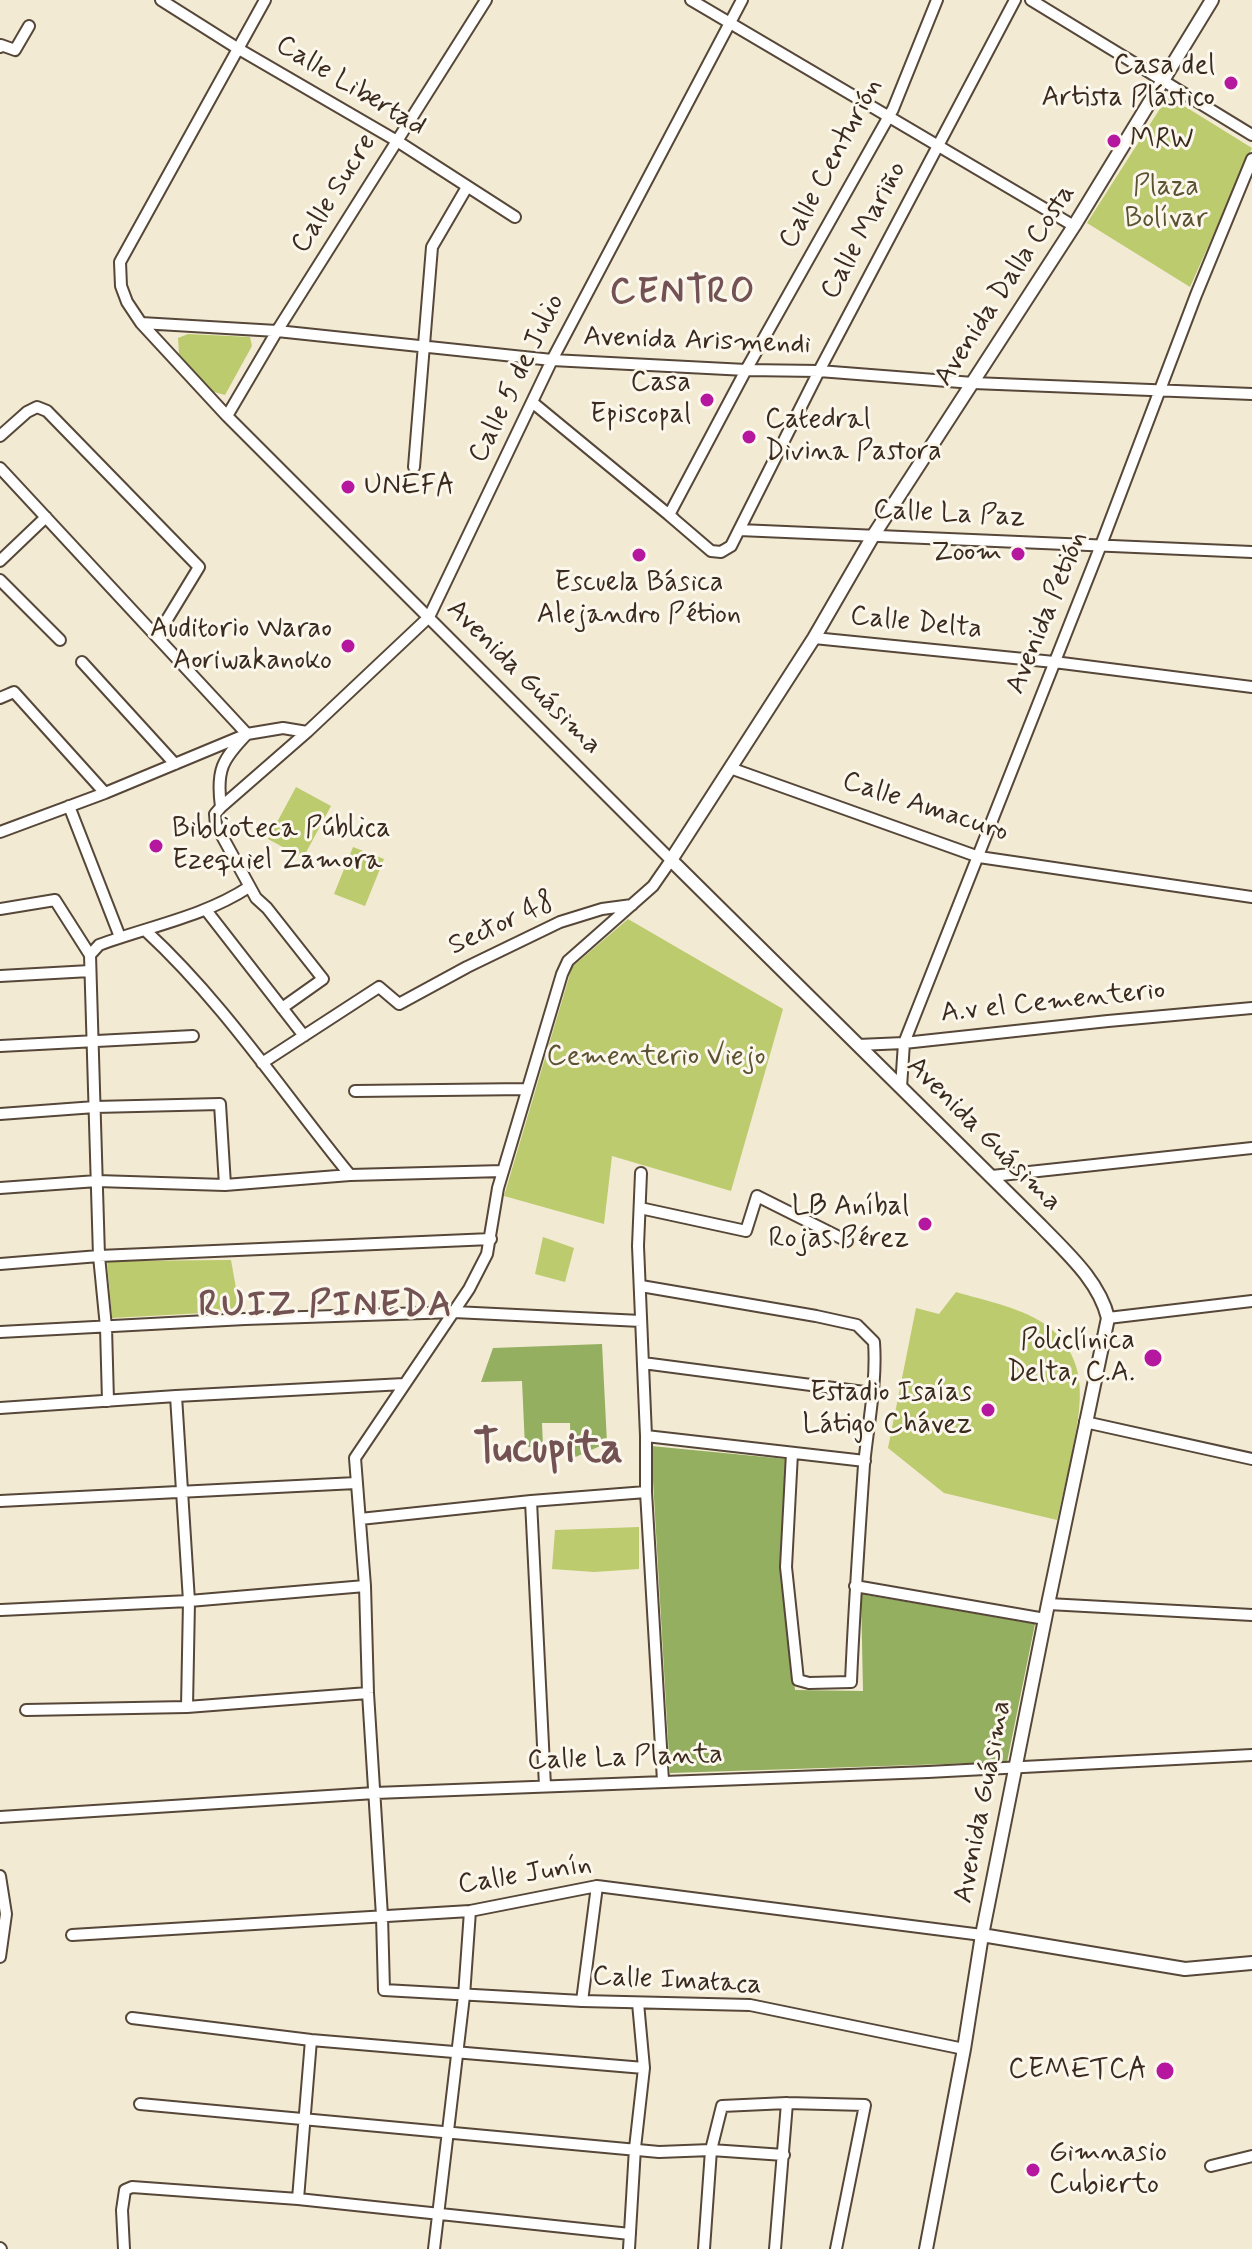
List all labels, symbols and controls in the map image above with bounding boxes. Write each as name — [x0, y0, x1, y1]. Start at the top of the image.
street label: Calle Libertad — [269, 29, 431, 145]
place label: Casa del Artista Plástico — [1041, 50, 1215, 116]
street label: Calle Centurión — [773, 73, 891, 255]
marker: Casa del Artista Plástico — [1222, 74, 1240, 92]
place label: MRW — [1130, 124, 1194, 158]
street label: Calle Sucre — [285, 128, 385, 260]
marker: MRW — [1105, 132, 1123, 150]
street label: Calle Mariño — [815, 156, 915, 306]
park label: Plaza Bolívar — [1124, 171, 1208, 237]
street label: Avenida Dalla Costa — [928, 179, 1084, 393]
district label: CENTRO — [607, 272, 759, 316]
street label: Calle 5 de Julio — [463, 289, 573, 469]
street label: Avenida Arismendi — [583, 321, 811, 363]
place label: Casa Episcopal — [590, 367, 691, 433]
marker: Casa Episcopal — [698, 391, 716, 409]
place label: Catedral Divina Pastora — [765, 404, 942, 470]
marker: Catedral Divina Pastora — [740, 428, 758, 446]
place label: UNEFA — [364, 470, 455, 504]
marker: UNEFA — [339, 478, 357, 496]
street label: Calle La Paz — [872, 494, 1026, 536]
street label: Avenida Petión — [1000, 527, 1096, 699]
place label: Zoom — [932, 537, 1002, 571]
marker: Zoom — [1009, 545, 1027, 563]
marker: Escuela Básica Alejandro Pétion — [630, 546, 648, 564]
place label: Escuela Básica Alejandro Pétion — [537, 567, 741, 633]
street label: Avenida Guásima — [438, 593, 608, 763]
street label: Calle Delta — [848, 600, 984, 648]
place label: Auditorio Warao Aoriwakanoko — [150, 613, 332, 679]
marker: Auditorio Warao Aoriwakanoko — [339, 637, 357, 655]
street label: Calle Amacuro — [838, 765, 1012, 851]
place label: Biblioteca Pública Ezequiel Zamora — [172, 813, 391, 879]
marker: Biblioteca Pública Ezequiel Zamora — [147, 837, 165, 855]
street label: Sector 48 — [444, 886, 560, 964]
street label: A.v el Cementerio — [939, 975, 1167, 1031]
park label: Cementerio Viejo — [547, 1041, 765, 1075]
street label: Avenida Guásima — [898, 1050, 1068, 1220]
place label: LB Aníbal Rojas Pérez — [768, 1191, 909, 1257]
marker: LB Aníbal Rojas Pérez — [916, 1215, 934, 1233]
district label: RUIZ PINEDA — [198, 1285, 454, 1329]
place label: Policlínica Delta, C.A. — [1007, 1325, 1135, 1391]
marker: Policlínica Delta, C.A. — [1142, 1347, 1164, 1369]
place label: Estadio Isaías Látigo Chávez — [803, 1377, 972, 1443]
marker: Estadio Isaías Látigo Chávez — [979, 1401, 997, 1419]
district label: Tucupita — [473, 1426, 623, 1478]
street label: Avenida Guásima — [948, 1698, 1020, 1906]
street label: Calle La Planta — [527, 1739, 723, 1779]
street label: Calle Junín — [456, 1849, 594, 1903]
street label: Calle Imataca — [591, 1961, 763, 2003]
place label: CEMETCA — [1008, 2054, 1147, 2088]
marker: CEMETCA — [1154, 2060, 1176, 2082]
place label: Gimnasio Cubierto — [1049, 2137, 1167, 2203]
marker: Gimnasio Cubierto — [1024, 2161, 1042, 2179]

